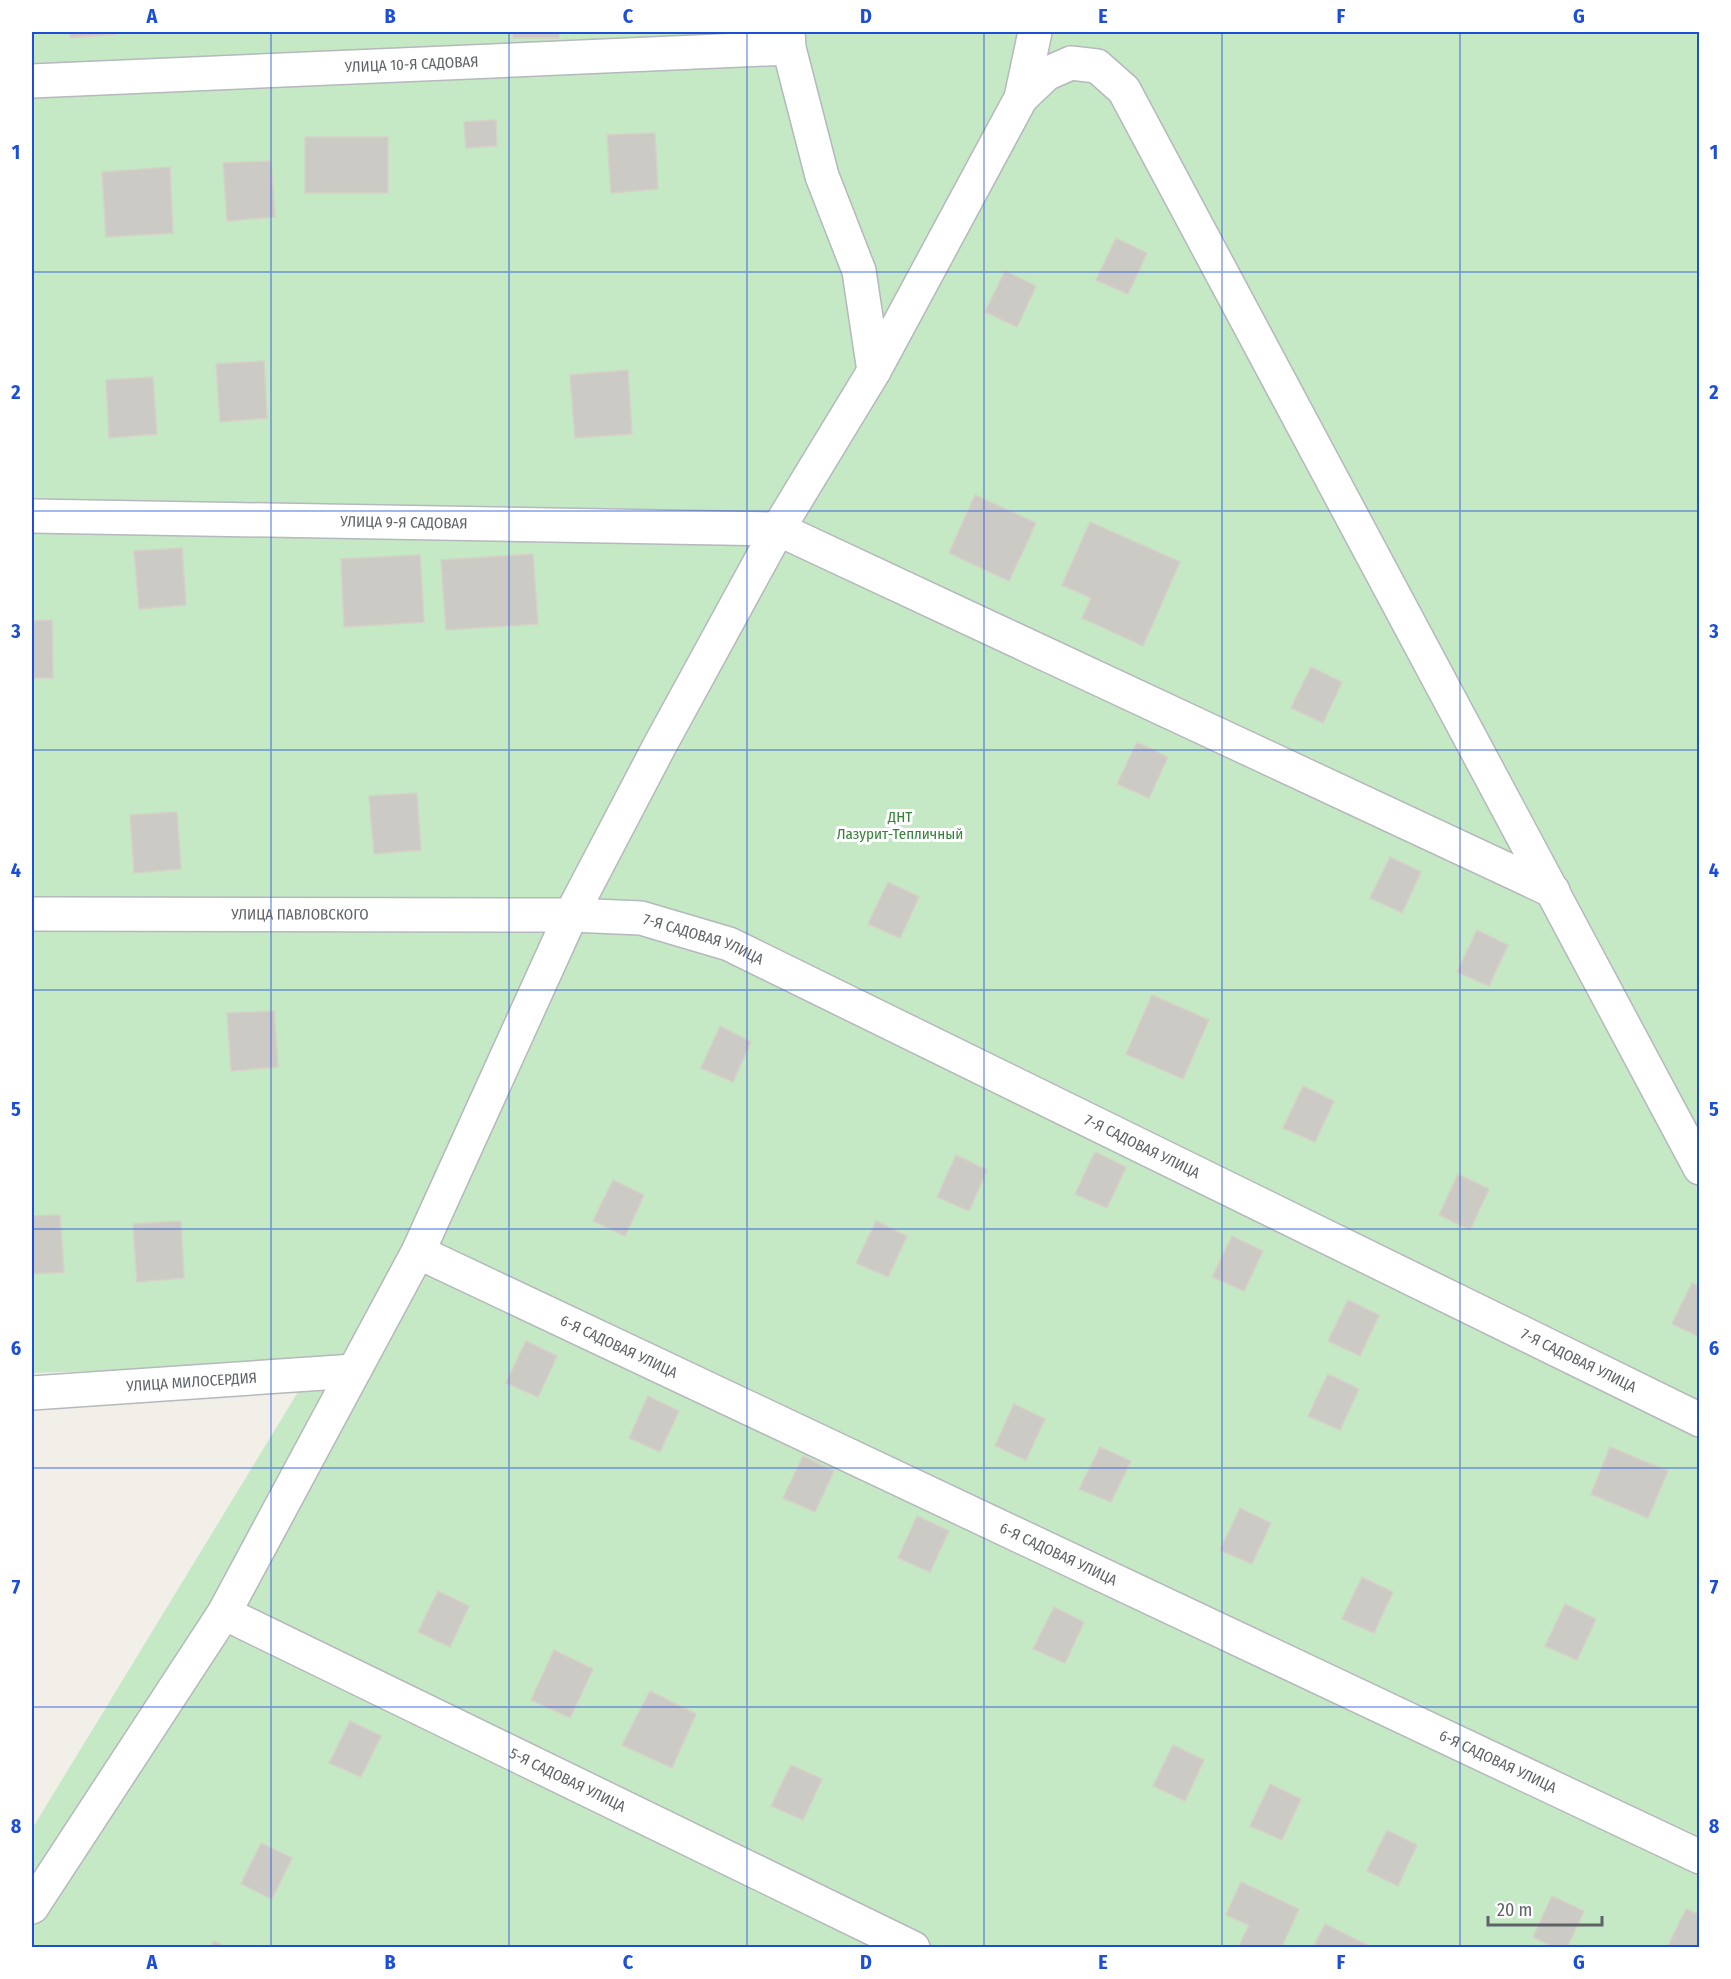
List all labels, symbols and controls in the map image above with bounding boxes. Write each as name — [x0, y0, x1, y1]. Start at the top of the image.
text: A — [146, 4, 159, 28]
text: B — [384, 4, 396, 28]
text: C — [623, 4, 634, 28]
text: D — [860, 4, 872, 28]
text: E — [1098, 4, 1108, 28]
text: F — [1337, 4, 1346, 28]
text: G — [1573, 4, 1585, 28]
street label: УЛИЦА 10-Я САДОВАЯ — [343, 53, 479, 76]
text: 1 — [12, 140, 20, 164]
text: 1 — [1710, 140, 1718, 164]
text: 2 — [10, 380, 21, 404]
text: 2 — [1708, 380, 1719, 404]
street label: УЛИЦА 9-Я САДОВАЯ — [339, 512, 468, 533]
text: 3 — [10, 619, 21, 643]
text: 3 — [1708, 619, 1719, 643]
park label: ДНТ Лазурит-Тепличный — [837, 808, 963, 843]
text: 4 — [11, 858, 21, 882]
text: 4 — [1709, 858, 1719, 882]
street label: УЛИЦА ПАВЛОВСКОГО — [230, 905, 369, 924]
street label: 7-Я САДОВАЯ УЛИЦА — [641, 910, 766, 969]
text: 5 — [11, 1097, 21, 1121]
text: 5 — [1709, 1097, 1719, 1121]
street label: 7-Я САДОВАЯ УЛИЦА — [1082, 1111, 1203, 1182]
street label: 6-Я САДОВАЯ УЛИЦА — [557, 1311, 680, 1382]
street label: 7-Я САДОВАЯ УЛИЦА — [1518, 1325, 1639, 1396]
text: 6 — [11, 1336, 21, 1360]
text: 6 — [1709, 1336, 1719, 1360]
street label: УЛИЦА МИЛОСЕРДИЯ — [125, 1369, 258, 1396]
street label: 6-Я САДОВАЯ УЛИЦА — [997, 1519, 1120, 1590]
text: 7 — [12, 1575, 21, 1599]
text: 7 — [1710, 1575, 1719, 1599]
street label: 6-Я САДОВАЯ УЛИЦА — [1436, 1726, 1559, 1797]
street label: 5-Я САДОВАЯ УЛИЦА — [507, 1744, 629, 1816]
text: 8 — [11, 1814, 22, 1838]
text: 8 — [1709, 1814, 1720, 1838]
scale bar — [1488, 1889, 1602, 1927]
text: 20 m — [1497, 1899, 1532, 1921]
text: A — [146, 1950, 159, 1974]
text: B — [384, 1950, 396, 1974]
text: C — [623, 1950, 634, 1974]
text: D — [860, 1950, 872, 1974]
text: E — [1098, 1950, 1108, 1974]
text: F — [1337, 1950, 1346, 1974]
text: G — [1573, 1950, 1585, 1974]

